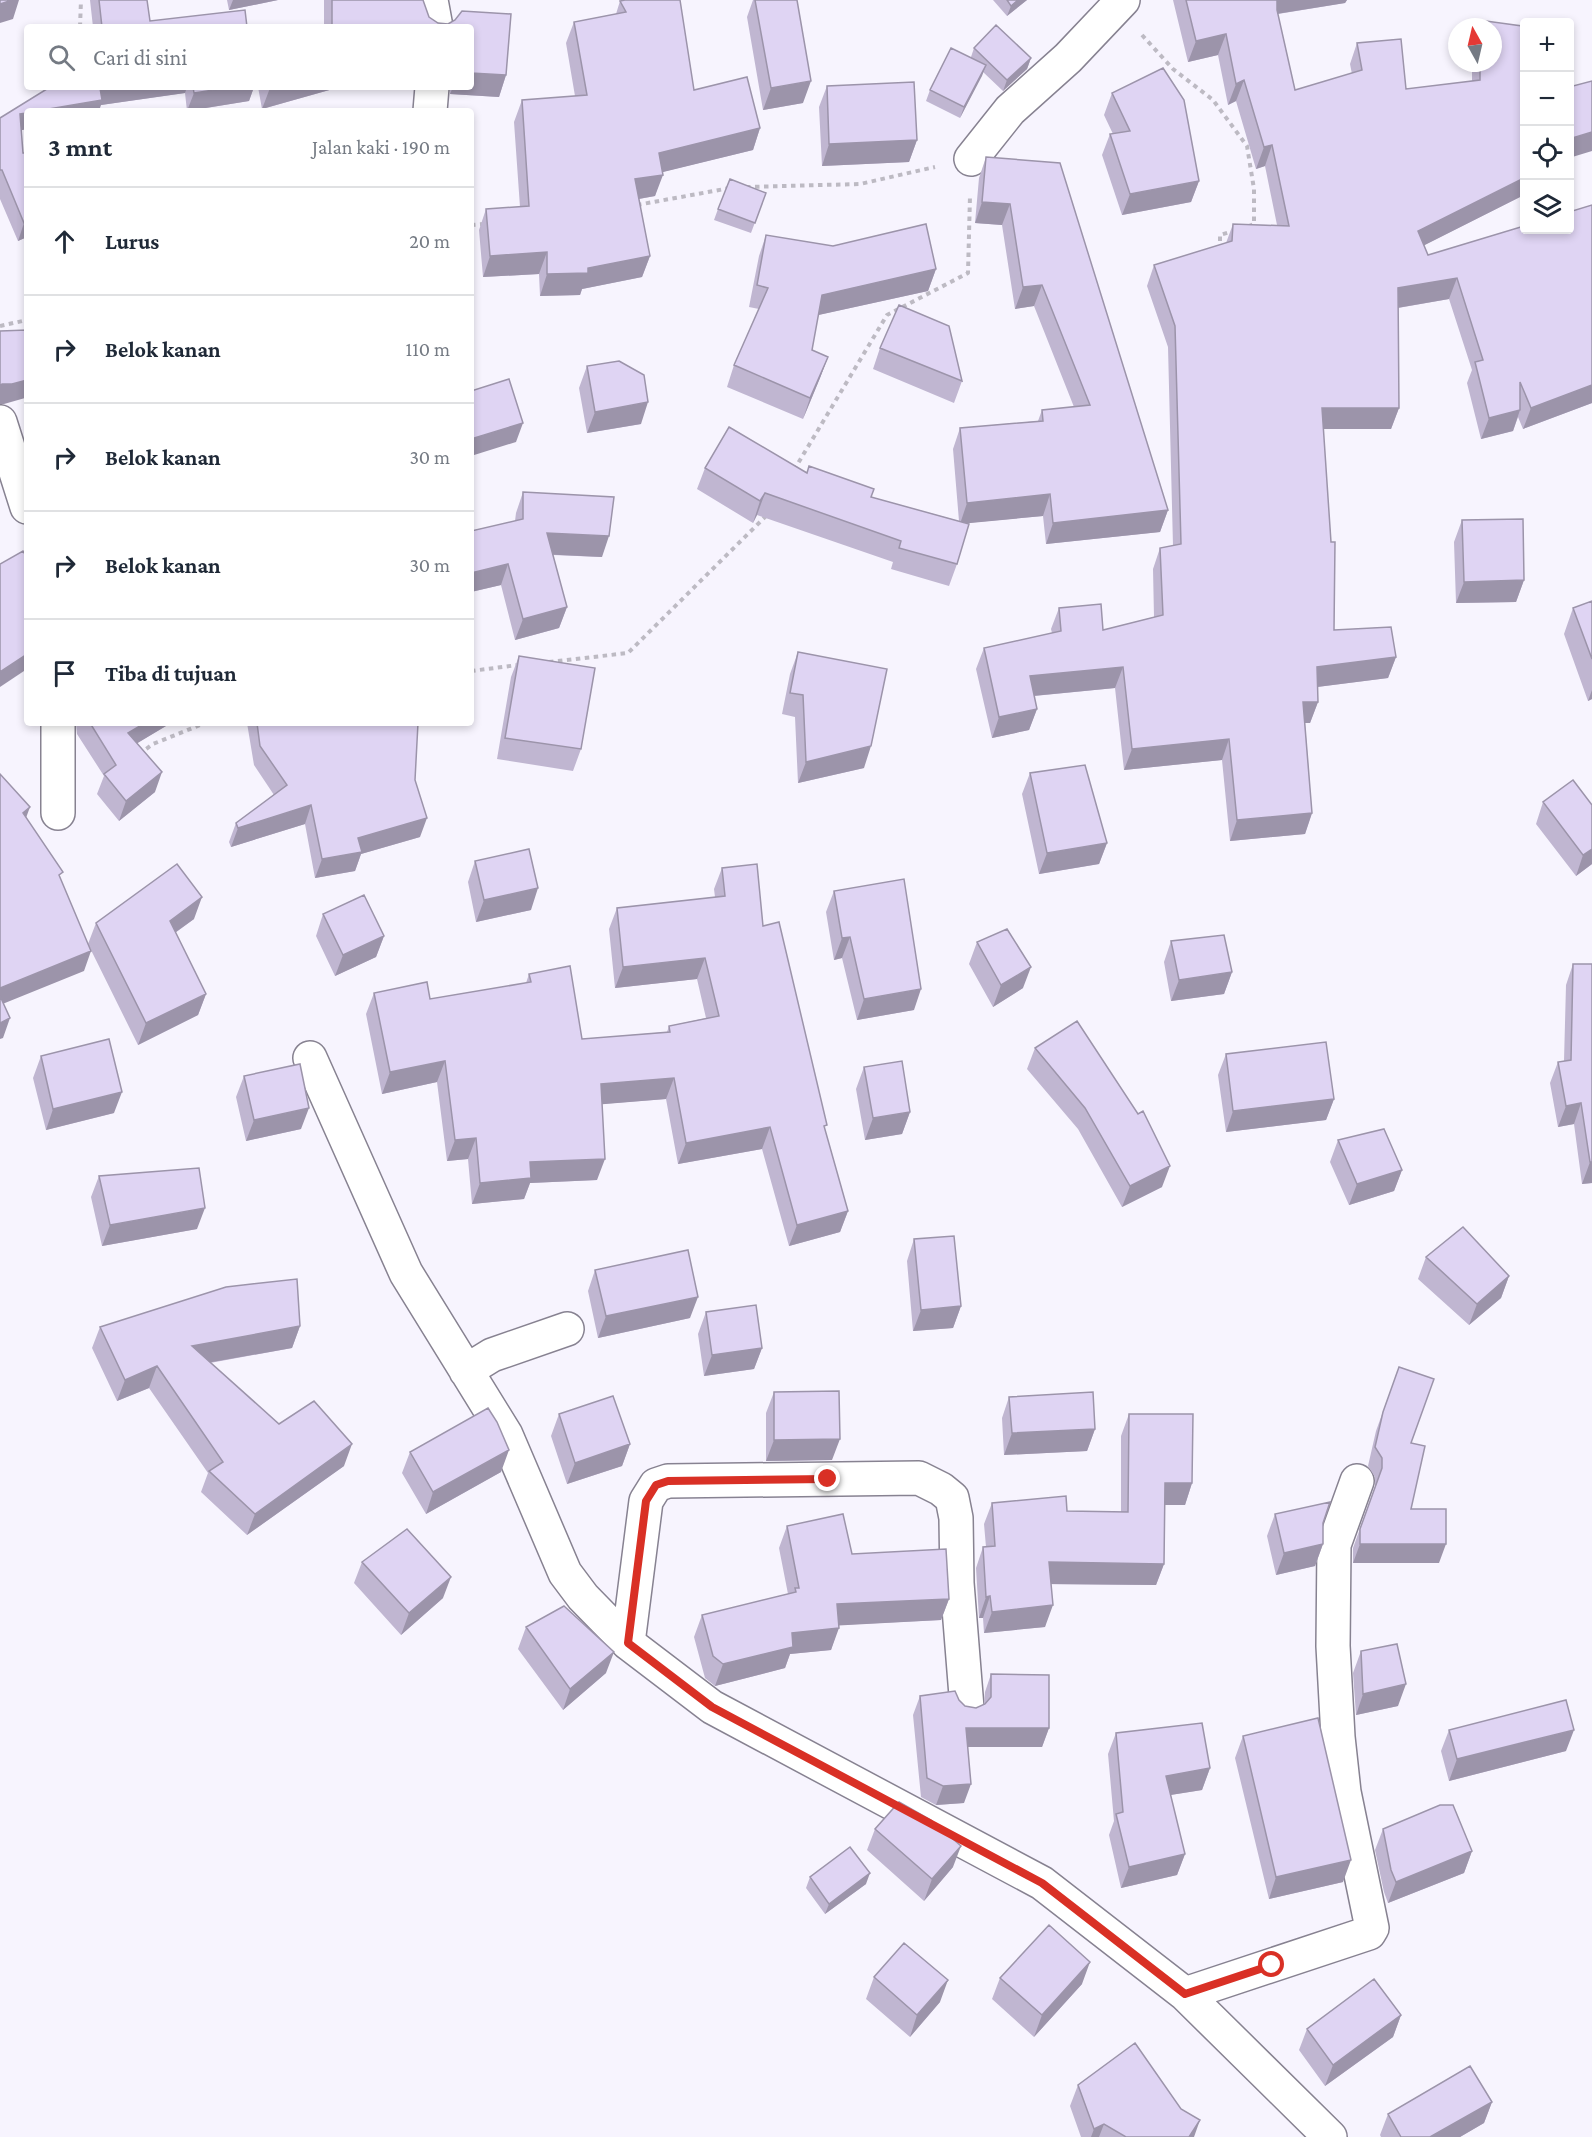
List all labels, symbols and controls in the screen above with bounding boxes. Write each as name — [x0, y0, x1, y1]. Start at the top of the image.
north arrow — [1448, 18, 1502, 72]
map controls — [1520, 18, 1574, 234]
button: + — [1520, 18, 1574, 72]
search box — [24, 24, 474, 90]
icon: search — [45, 41, 78, 74]
text: Cari di sini — [93, 45, 187, 70]
button: − — [1520, 72, 1574, 126]
button: locate — [1520, 126, 1574, 180]
text: 3 mnt — [48, 133, 112, 162]
text: Jalan kaki · 190 m — [312, 136, 450, 158]
button: layers — [1520, 180, 1574, 234]
icon: ahead — [48, 225, 81, 258]
text: Lurus — [105, 229, 159, 254]
text: 20 m — [409, 230, 450, 252]
icon: right — [48, 333, 81, 366]
text: Belok kanan — [105, 337, 221, 362]
text: 110 m — [406, 338, 450, 360]
icon: right — [48, 441, 81, 474]
text: Belok kanan — [105, 445, 221, 470]
text: 30 m — [409, 446, 450, 468]
icon: right — [48, 549, 81, 582]
text: Belok kanan — [105, 553, 221, 578]
text: 30 m — [409, 554, 450, 576]
icon: arrive — [48, 657, 81, 690]
text: Tiba di tujuan — [105, 661, 237, 686]
route end — [814, 1465, 840, 1491]
route start — [1258, 1951, 1284, 1977]

